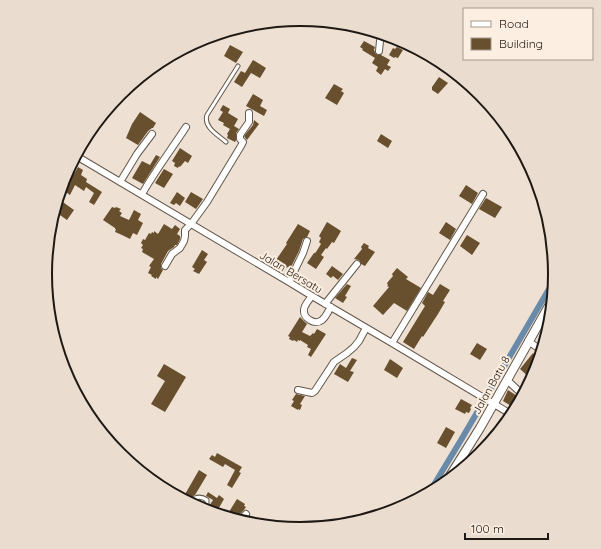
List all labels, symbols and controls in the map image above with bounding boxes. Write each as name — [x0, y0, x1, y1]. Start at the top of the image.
legend — [463, 8, 593, 60]
text: Road — [499, 16, 529, 31]
text: Building — [499, 36, 543, 51]
street label: Jalan Bersatu — [257, 248, 325, 296]
street label: Jalan Batu 8 — [469, 353, 513, 417]
scale bar — [465, 515, 548, 541]
text: 100 m — [471, 521, 504, 536]

